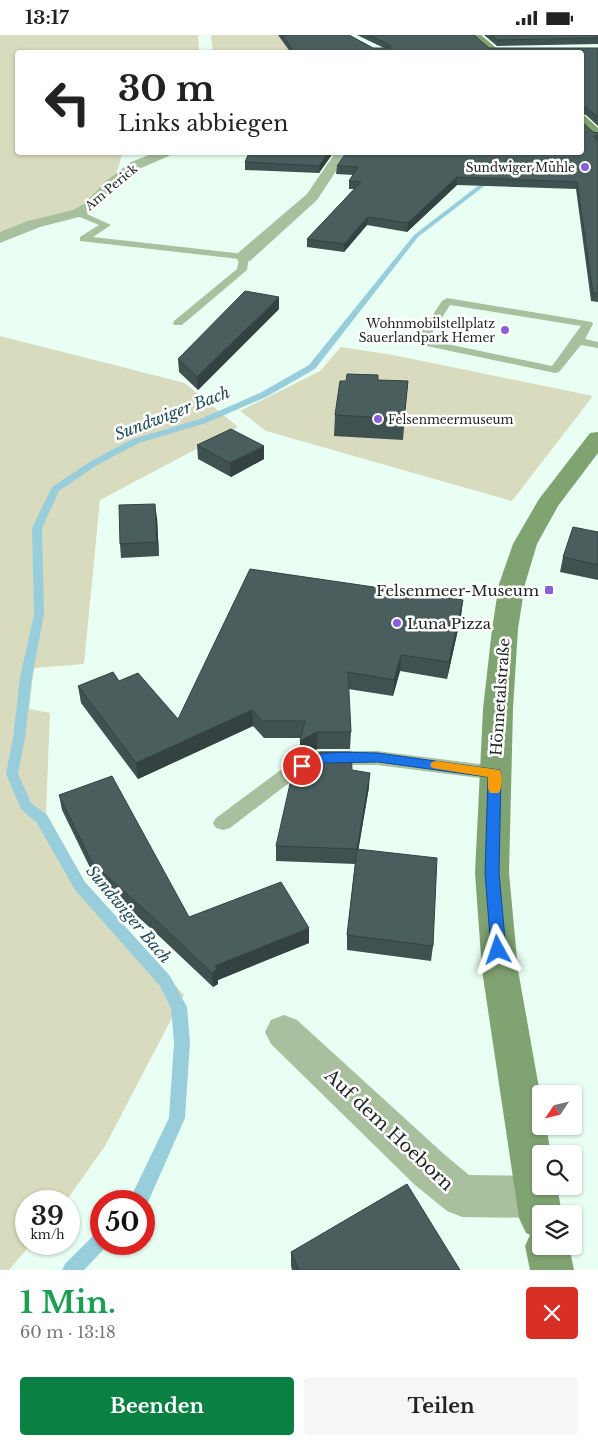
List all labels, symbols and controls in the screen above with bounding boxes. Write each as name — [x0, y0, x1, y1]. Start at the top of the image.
text: 13:17 — [25, 6, 69, 29]
text: 30 m — [118, 67, 215, 110]
icon: left — [35, 70, 100, 135]
text: Links abbiegen — [118, 110, 288, 137]
street label: Am Perick — [81, 160, 141, 214]
place label: Sundwiger Mühle — [466, 160, 575, 175]
marker: Sundwiger Mühle — [579, 161, 591, 173]
place label: Wohnmobilstellplatz Sauerlandpark Hemer — [359, 316, 495, 345]
marker: Wohnmobilstellplatz Sauerlandpark Hemer — [499, 324, 511, 336]
water label: Sundwiger Bach — [112, 382, 232, 444]
place label: Felsenmeermuseum — [388, 412, 514, 427]
marker: Felsenmeermuseum — [372, 413, 384, 425]
place label: Felsenmeer-Museum — [376, 581, 539, 600]
marker: Felsenmeer-Museum — [543, 584, 555, 596]
place label: Luna Pizza — [407, 614, 492, 633]
marker: Luna Pizza — [391, 617, 403, 629]
street label: Hönnetalstraße — [486, 637, 514, 757]
pin — [281, 745, 323, 787]
icon: arrive — [288, 752, 316, 780]
water label: Sundwiger Bach — [82, 861, 176, 967]
position arrow — [471, 923, 523, 975]
street label: Auf dem Hoeborn — [319, 1064, 458, 1195]
north arrow — [532, 1085, 582, 1135]
map controls — [532, 1085, 582, 1255]
button: search — [532, 1145, 582, 1195]
speed limit sign: 50 — [90, 1190, 155, 1255]
text: 39 — [31, 1201, 64, 1232]
button: layers — [532, 1205, 582, 1255]
text: km/h — [30, 1227, 65, 1242]
text: 1 Min. — [20, 1284, 116, 1321]
button: close — [526, 1287, 578, 1339]
text: 60 m · 13:18 — [20, 1322, 116, 1342]
button: Beenden — [20, 1377, 294, 1435]
button: Teilen — [304, 1377, 578, 1435]

